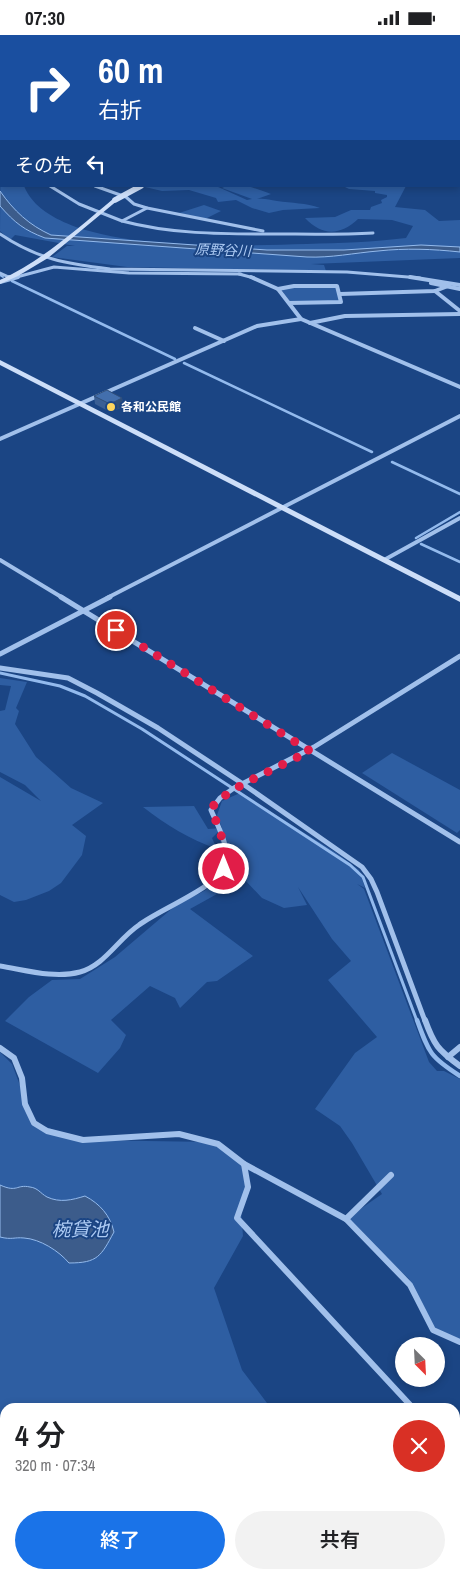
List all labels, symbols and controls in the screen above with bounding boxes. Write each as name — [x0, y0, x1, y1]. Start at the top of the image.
text: 07:30 — [25, 5, 65, 31]
text: 60 m — [98, 47, 163, 94]
icon: right — [15, 55, 80, 120]
text: 右折 — [98, 95, 142, 125]
icon: left — [82, 150, 110, 178]
text: その先 — [15, 152, 72, 178]
water label: 原野谷川 — [195, 240, 253, 260]
place label: 各和公民館 — [121, 399, 181, 415]
marker: 各和公民館 — [105, 401, 117, 413]
pin — [95, 609, 137, 651]
icon: arrive — [102, 616, 130, 644]
position arrow — [197, 842, 249, 894]
water label: 椀貸池 — [51, 1216, 110, 1242]
north arrow — [395, 1337, 445, 1387]
map controls — [395, 1337, 445, 1387]
text: 4 分 — [15, 1415, 66, 1455]
button: close — [393, 1420, 445, 1472]
text: 320 m · 07:34 — [15, 1454, 95, 1476]
button: 終了 — [15, 1511, 225, 1569]
button: 共有 — [235, 1511, 445, 1569]

